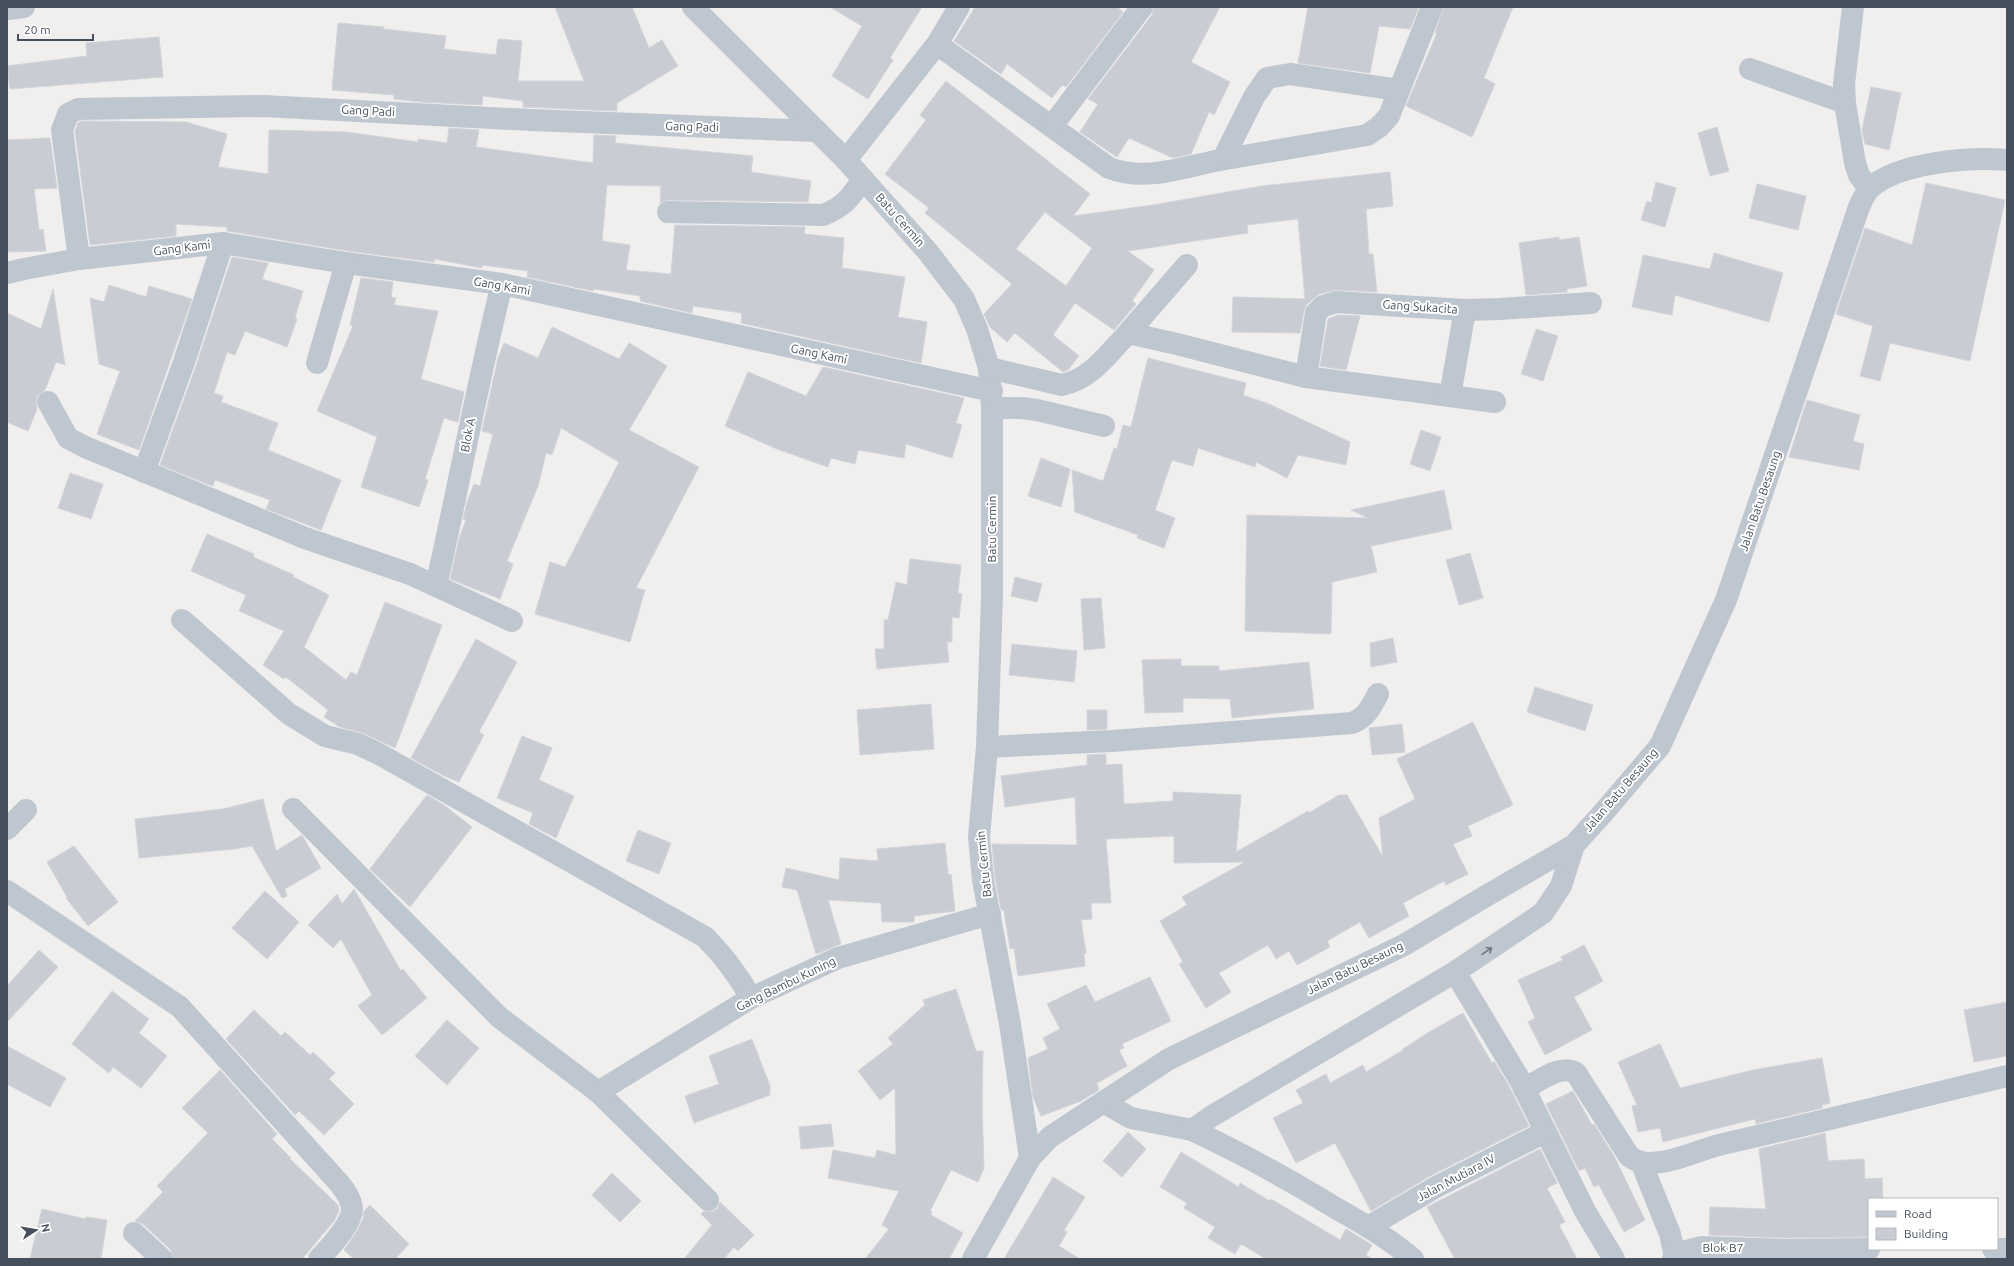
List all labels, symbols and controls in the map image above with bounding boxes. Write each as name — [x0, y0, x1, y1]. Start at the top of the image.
scale bar — [18, 16, 93, 42]
text: 20 m — [24, 23, 51, 36]
street label: Gang Padi — [341, 103, 395, 118]
street label: Gang Padi — [665, 119, 719, 134]
street label: Batu Cermin — [873, 191, 928, 249]
street label: Gang Kami — [153, 238, 211, 257]
street label: Gang Kami — [473, 274, 532, 297]
street label: Gang Sukacita — [1382, 297, 1458, 316]
street label: Gang Kami — [790, 341, 849, 366]
street label: Blok A — [458, 417, 477, 453]
street label: Jalan Batu Besaung — [1736, 449, 1783, 553]
street label: Batu Cermin — [985, 496, 998, 562]
street label: Jalan Batu Besaung — [1581, 746, 1660, 834]
street label: Batu Cermin — [974, 830, 993, 898]
street label: Jalan Batu Besaung — [1305, 939, 1405, 996]
one-way arrow — [1481, 947, 1492, 955]
street label: Gang Bambu Kuning — [734, 954, 838, 1013]
street label: Jalan Mutiara IV — [1415, 1151, 1497, 1204]
legend — [1868, 1198, 1998, 1250]
text: Road — [1904, 1207, 1932, 1220]
north arrow — [16, 1210, 56, 1250]
text: N — [39, 1223, 53, 1233]
text: Building — [1904, 1227, 1948, 1240]
street label: Blok B7 — [1703, 1241, 1743, 1254]

